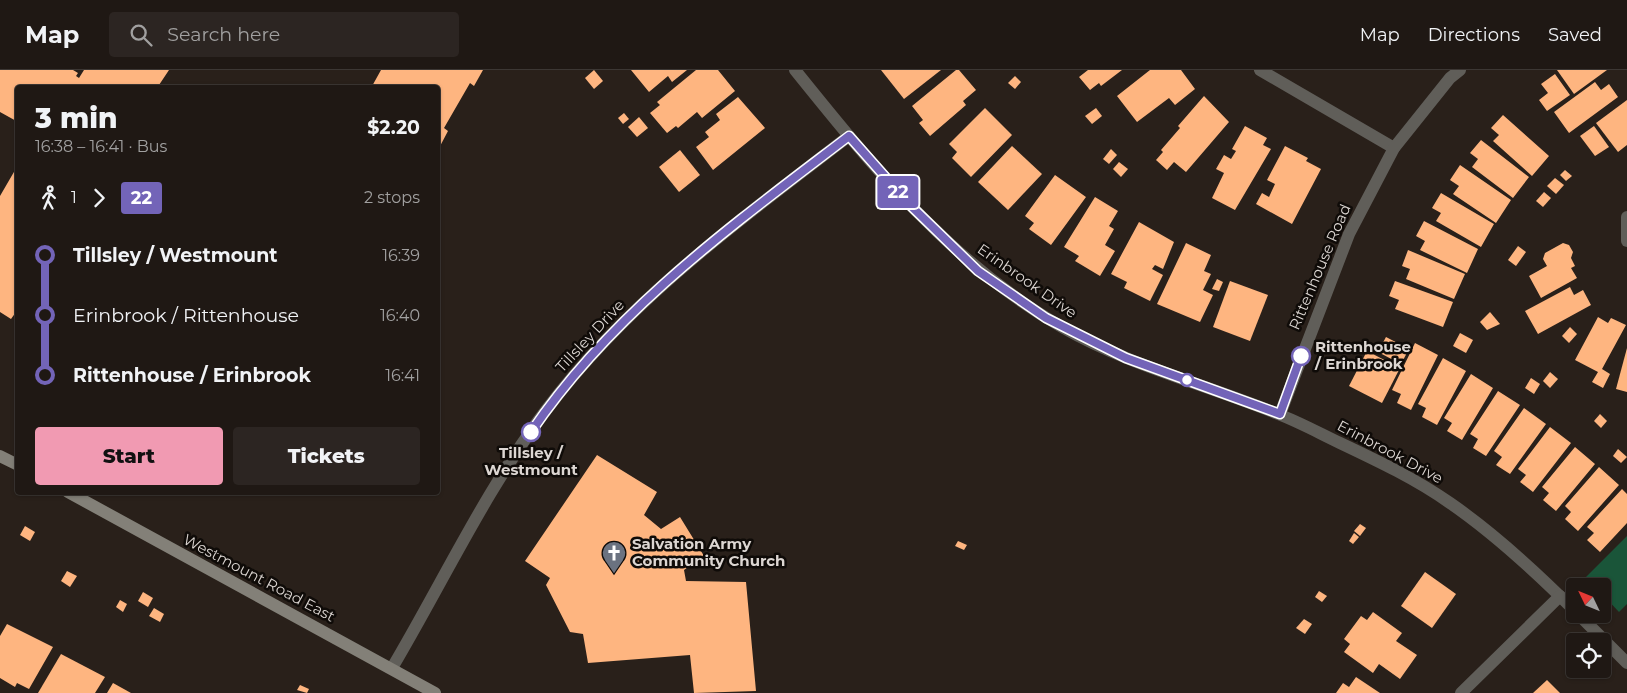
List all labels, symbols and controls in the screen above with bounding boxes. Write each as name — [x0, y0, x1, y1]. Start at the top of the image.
search box — [109, 12, 459, 57]
text: Map — [25, 20, 79, 49]
icon: search — [127, 21, 155, 49]
text: Search here — [167, 23, 280, 46]
text: Map — [1360, 24, 1400, 46]
text: Directions — [1428, 24, 1520, 46]
text: Saved — [1548, 24, 1602, 46]
text: 3 min — [35, 101, 118, 135]
text: $2.20 — [367, 116, 420, 139]
text: 16:38 – 16:41 · Bus — [35, 137, 167, 156]
line badge: 22 — [876, 176, 920, 208]
text: 22 — [887, 181, 909, 203]
icon: walk — [35, 184, 63, 212]
icon: forward — [85, 184, 113, 212]
text: 22 — [131, 187, 152, 209]
text: 1 — [71, 188, 77, 207]
text: 2 stops — [364, 188, 420, 207]
street label: Rittenhouse Road — [1284, 201, 1355, 333]
street label: Erinbrook Drive — [974, 239, 1081, 322]
text: Tillsley / Westmount — [73, 244, 278, 267]
text: 16:39 — [382, 246, 420, 265]
street label: Tillsley Drive — [551, 295, 628, 376]
text: Erinbrook / Rittenhouse — [73, 304, 299, 327]
text: 16:40 — [380, 306, 420, 325]
place label: Rittenhouse / Erinbrook — [1314, 337, 1411, 373]
marker: Rittenhouse / Erinbrook — [1291, 346, 1311, 366]
text: Rittenhouse / Erinbrook — [73, 364, 311, 387]
text: 16:41 — [385, 366, 420, 385]
unlabelled marker — [1180, 373, 1194, 387]
street label: Erinbrook Drive — [1334, 416, 1446, 487]
marker: Tillsley / Westmount — [521, 422, 541, 442]
button: Start — [35, 427, 223, 485]
button: Tickets — [233, 427, 420, 485]
place label: Tillsley / Westmount — [484, 443, 578, 479]
street label: Westmount Road East — [180, 529, 338, 626]
place label: Salvation Army Community Church — [632, 534, 785, 570]
church icon: Salvation Army Community Church — [601, 540, 627, 574]
north arrow — [1566, 578, 1611, 622]
map controls — [1566, 578, 1611, 678]
button: locate — [1566, 633, 1611, 678]

